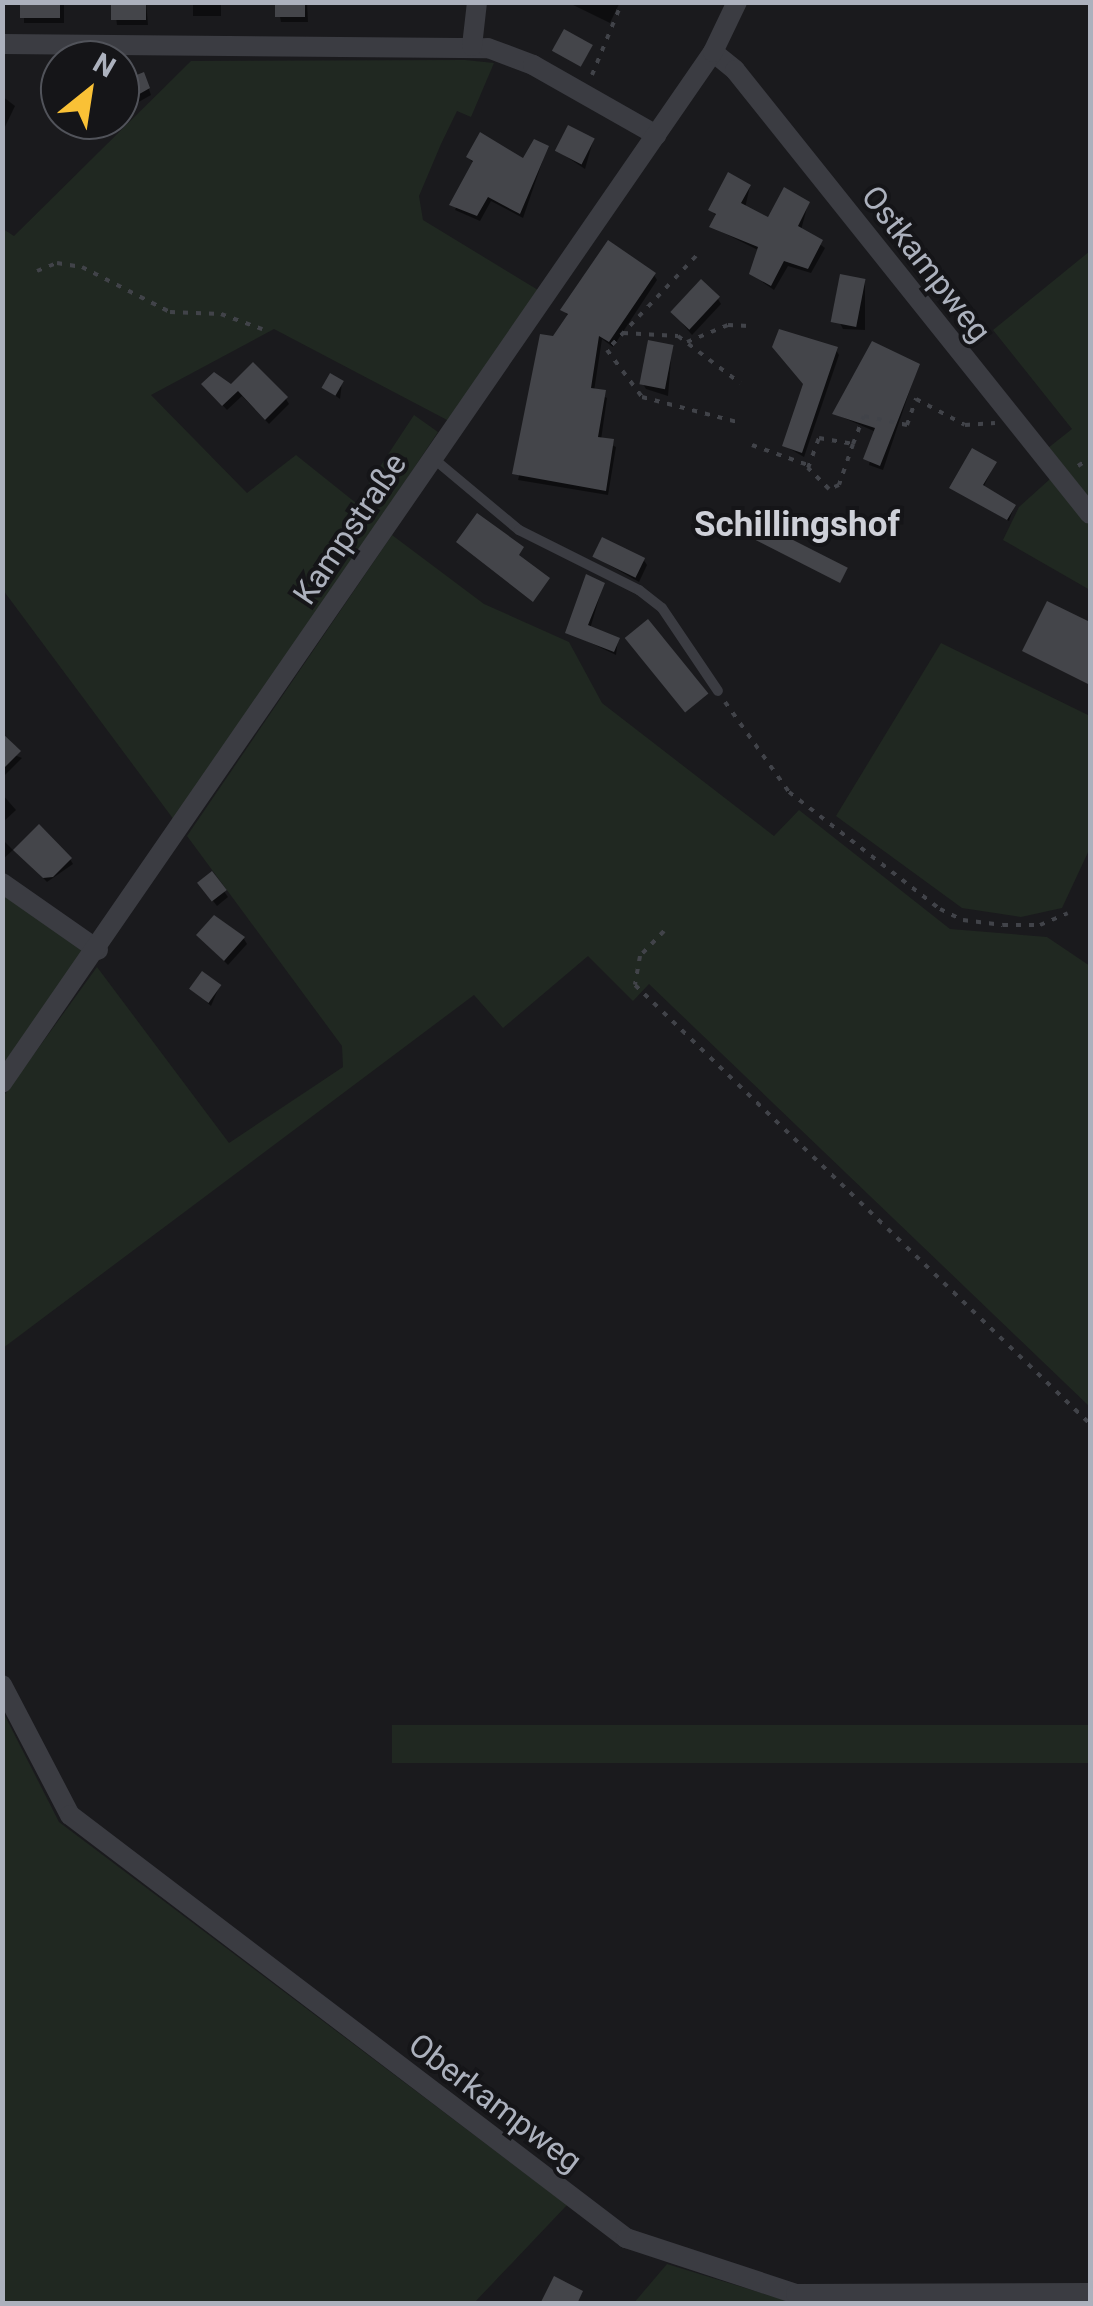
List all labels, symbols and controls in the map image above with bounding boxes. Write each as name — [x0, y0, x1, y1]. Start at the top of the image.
north arrow — [40, 40, 140, 140]
text: N — [87, 46, 121, 85]
street label: Ostkampweg — [853, 178, 999, 350]
street label: Kampstraße — [285, 446, 415, 612]
district label: Schillingshof — [694, 504, 900, 546]
street label: Oberkampweg — [401, 2026, 589, 2180]

